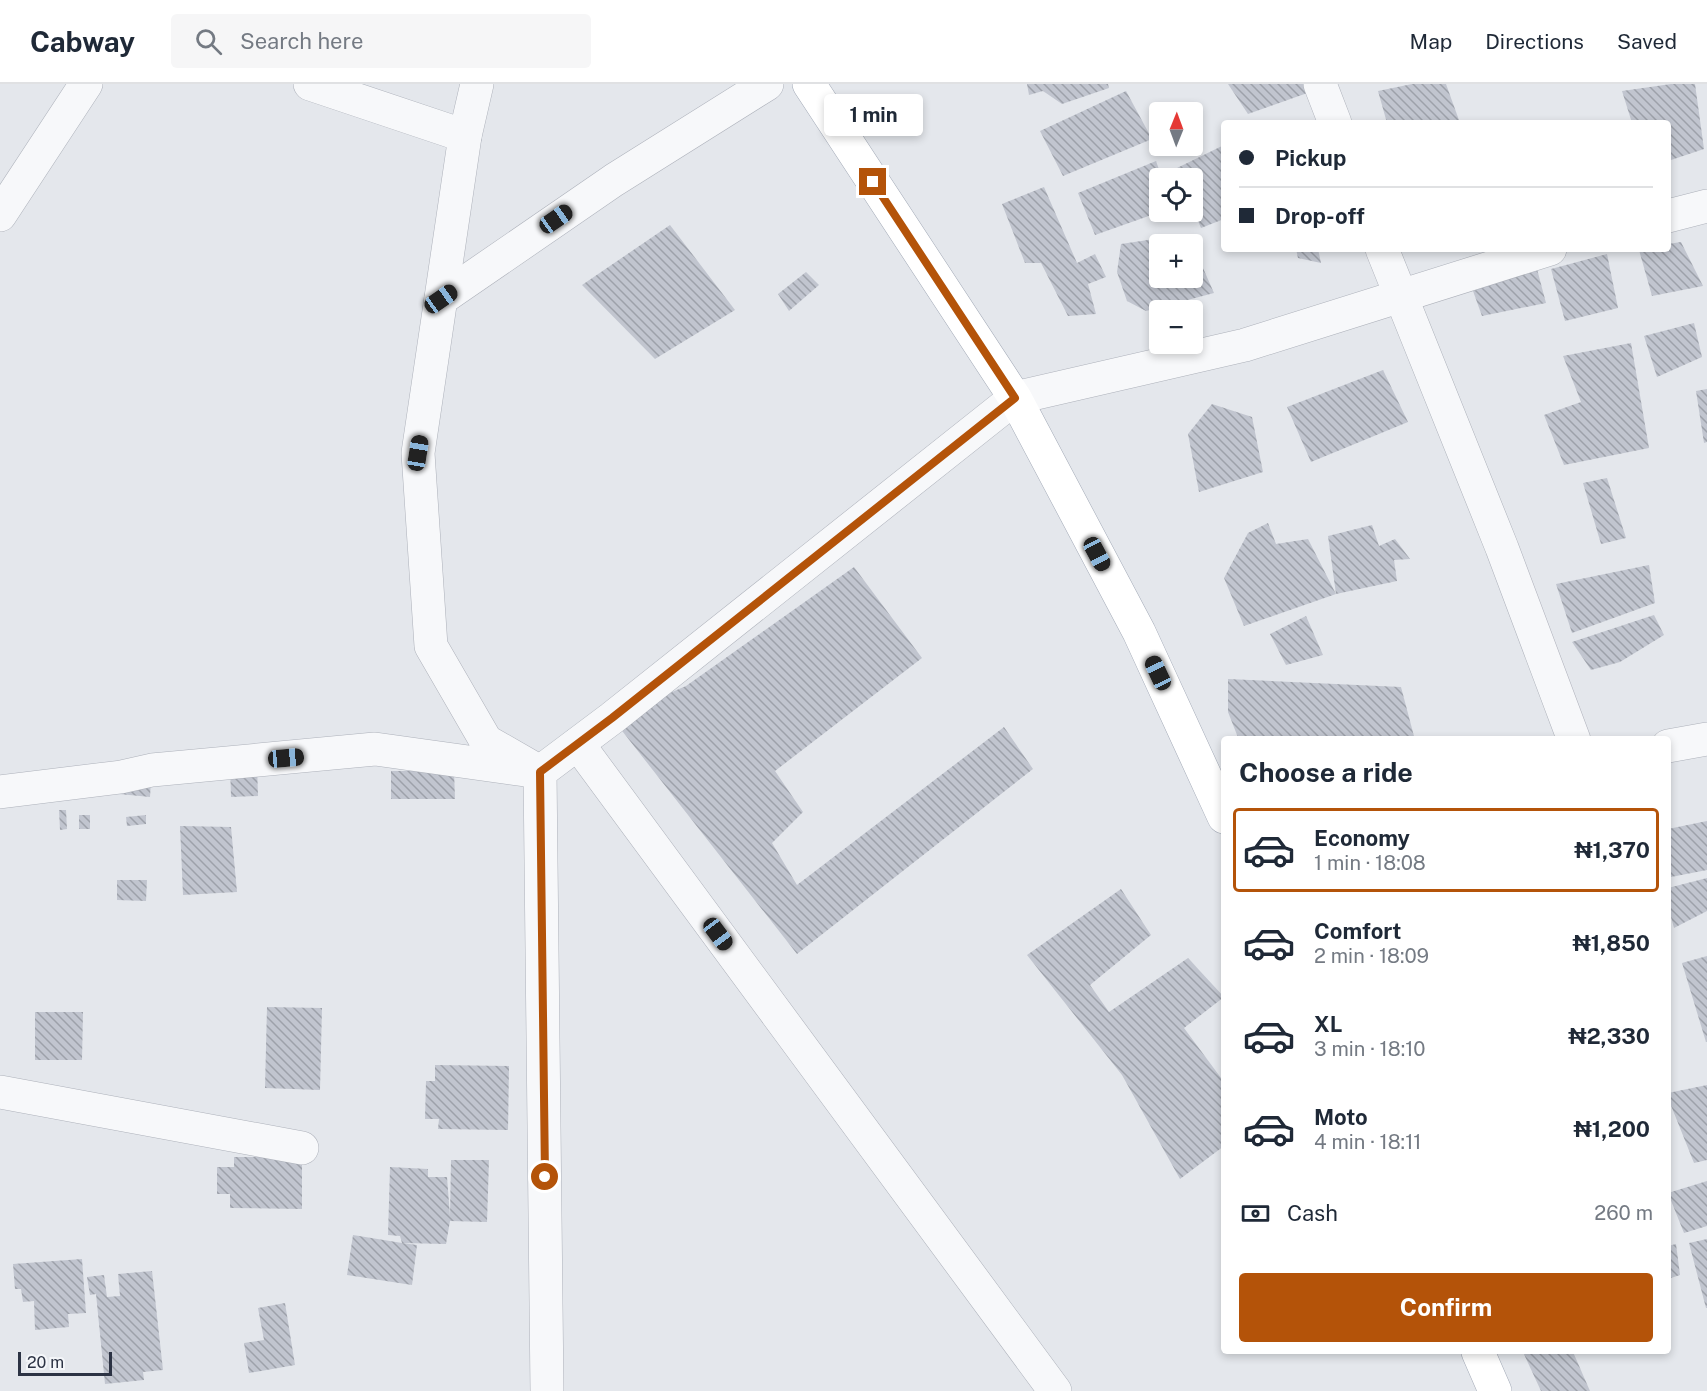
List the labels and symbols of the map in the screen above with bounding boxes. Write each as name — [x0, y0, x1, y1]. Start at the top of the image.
callout: 1 min — [824, 95, 922, 137]
north arrow — [1149, 102, 1203, 156]
route end — [859, 168, 886, 195]
car — [536, 201, 576, 237]
car — [421, 281, 461, 317]
car — [406, 434, 430, 472]
car — [1081, 534, 1113, 574]
car — [1142, 653, 1174, 693]
car — [267, 747, 305, 769]
car — [700, 914, 736, 954]
route start — [531, 1163, 558, 1190]
scale bar — [18, 1349, 112, 1376]

